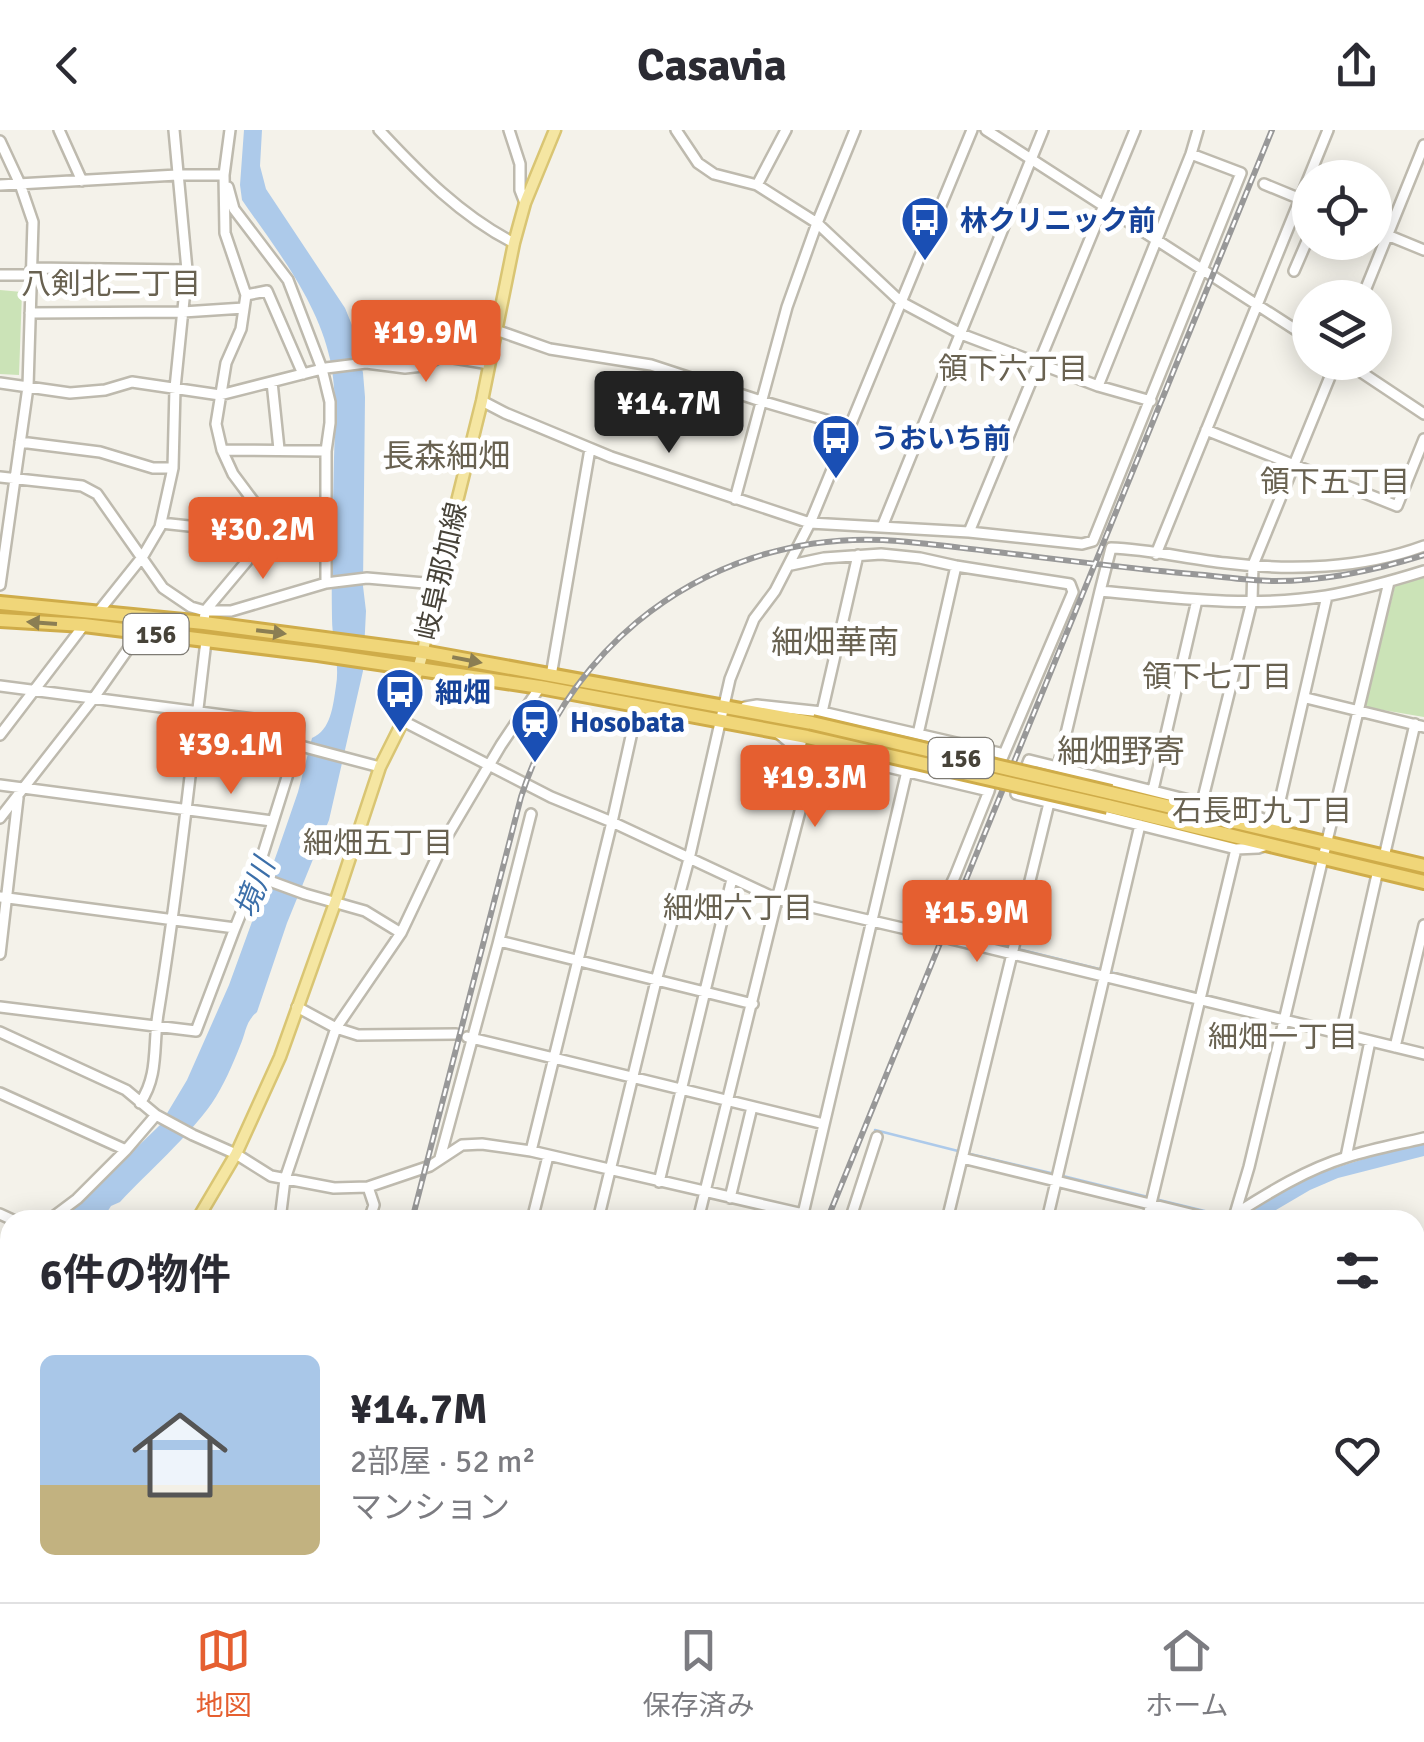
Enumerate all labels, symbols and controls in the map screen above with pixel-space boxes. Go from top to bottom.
icon: back [40,38,95,93]
text: Casavia [637,38,787,93]
icon: share [1329,38,1384,93]
map controls [1292,160,1392,380]
button: locate [1292,160,1392,260]
bus stop icon: 林クリニック前 [899,194,951,262]
place label: 林クリニック前 [960,204,1156,238]
district label: 八剣北二丁目 [21,266,201,303]
button: layers [1292,280,1392,380]
pin: ¥19.9M [345,300,507,385]
text: ¥19.9M [374,313,478,352]
district label: 領下六丁目 [938,351,1088,388]
pin: ¥14.7M [588,371,750,456]
text: ¥14.7M [617,384,721,423]
bus stop icon: うおいち前 [810,412,862,480]
place label: うおいち前 [871,422,1011,456]
district label: 長森細畑 [382,437,510,476]
district label: 領下五丁目 [1260,464,1410,501]
pin: ¥30.2M [182,497,344,582]
street label: 岐阜那加線 [410,499,474,643]
text: ¥30.2M [211,510,315,549]
road number: 156 [124,614,188,654]
one-way arrow [25,615,57,631]
district label: 細畑華南 [771,623,899,662]
one-way arrow [256,624,287,640]
one-way arrow [452,653,483,669]
district label: 領下七丁目 [1142,659,1292,696]
bus stop icon: 細畑 [374,666,426,734]
place label: 細畑 [435,676,491,710]
station icon: Hosobata [509,696,561,764]
place label: Hosobata [570,706,685,740]
pin: ¥39.1M [150,712,312,797]
text: ¥39.1M [179,725,283,764]
district label: 細畑野寄 [1057,732,1185,771]
road number: 156 [928,738,994,778]
pin: ¥19.3M [734,745,896,830]
text: ¥19.3M [763,758,867,797]
district label: 石長町九丁目 [1172,793,1352,830]
district label: 細畑五丁目 [303,825,453,862]
water label: 境川 [227,851,285,923]
pin: ¥15.9M [896,880,1058,965]
district label: 細畑六丁目 [663,890,813,927]
text: ¥15.9M [925,893,1029,932]
district label: 細畑一丁目 [1208,1019,1358,1056]
icon: filters [1330,1243,1385,1298]
text: 6件の物件 [40,1250,231,1301]
text: ¥14.7M [350,1384,488,1435]
icon: home [120,1395,240,1515]
icon: heart [1330,1428,1385,1483]
text: 2部屋 · 52 m² [350,1442,536,1481]
text: マンション [350,1488,510,1527]
tab: 地図 [195,1623,251,1723]
tab: 保存済み [642,1623,754,1723]
tab: ホーム [1145,1623,1229,1723]

